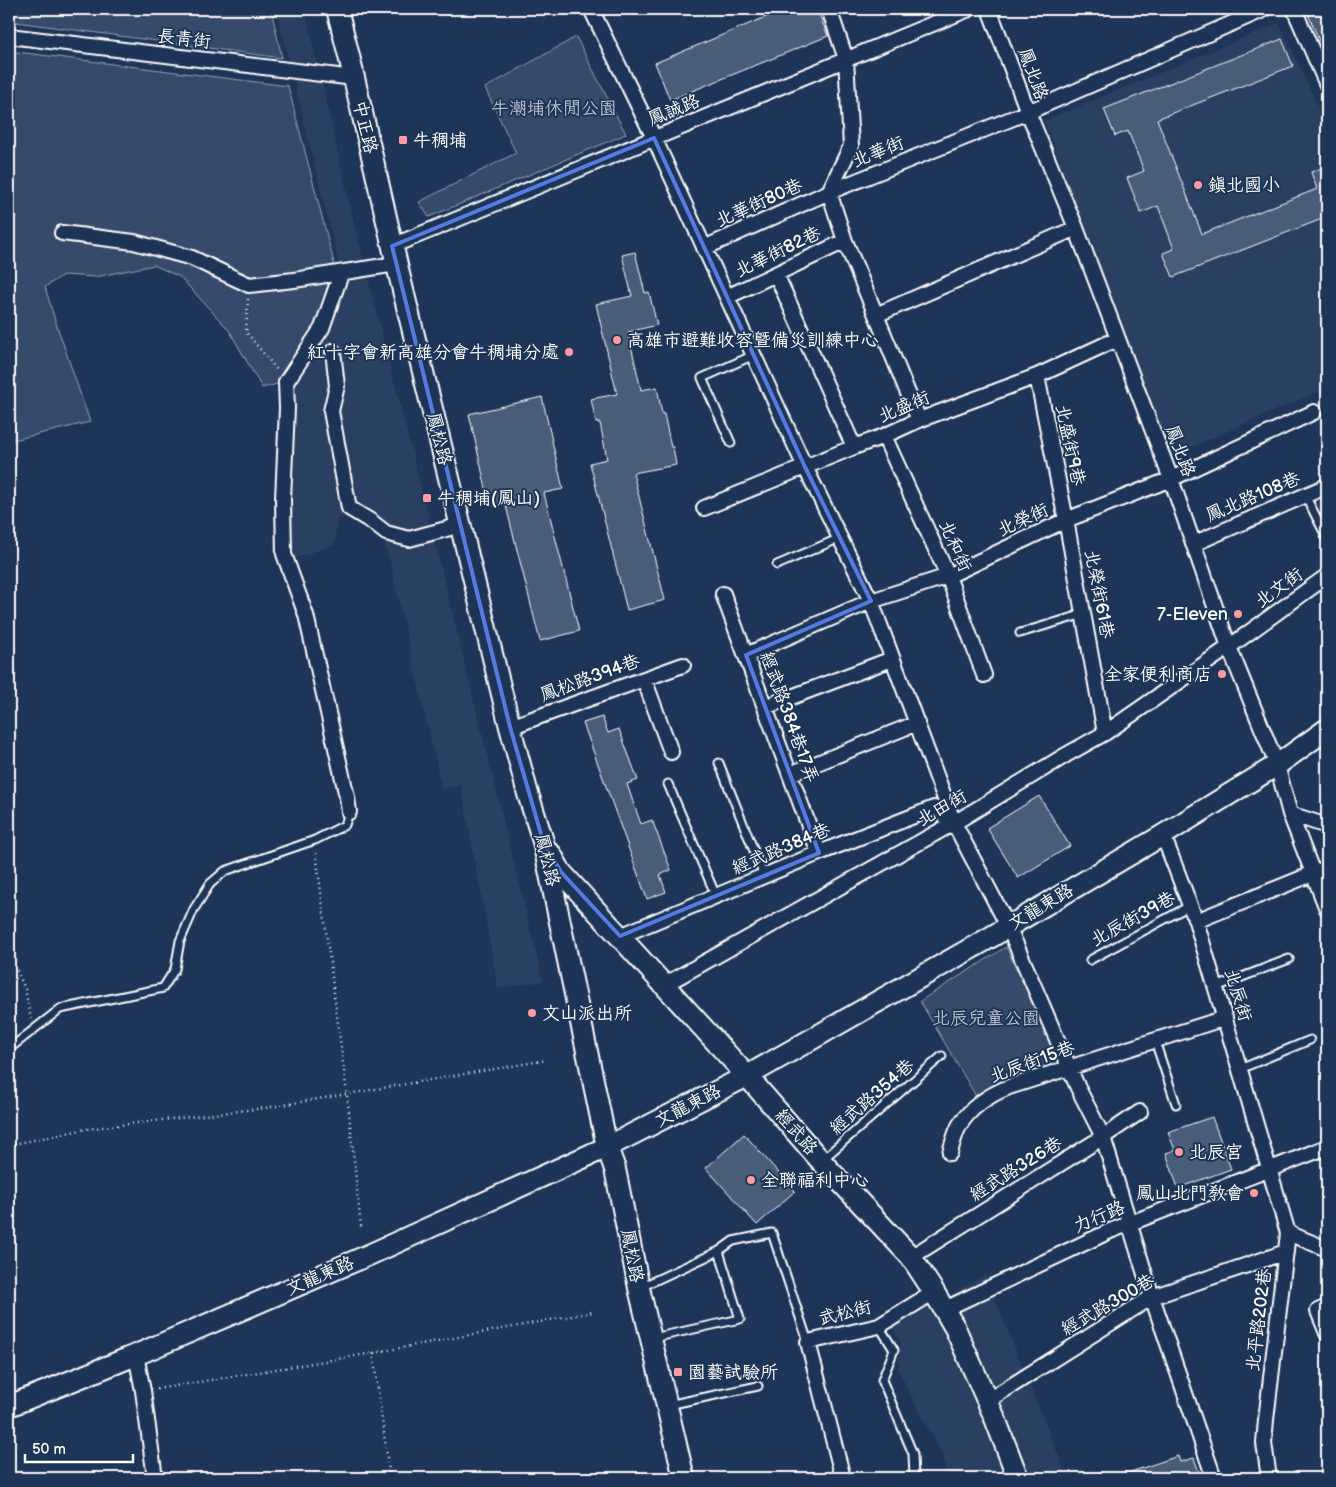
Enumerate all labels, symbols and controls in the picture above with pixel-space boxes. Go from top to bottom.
street label: 長青街 [156,25,212,53]
street label: 鳳北路 [1014,45,1052,103]
street label: 鳳誠路 [645,90,703,130]
street label: 中正路 [349,98,381,156]
park label: 牛潮埔休閒公園 [491,98,617,119]
place label: 牛稠埔 [413,130,467,151]
street label: 北華街 [849,132,907,172]
marker: 牛稠埔 [397,134,409,146]
street label: 北華街80巷 [712,174,806,232]
place label: 鎮北國小 [1208,175,1280,196]
marker: 鎮北國小 [1192,179,1204,191]
street label: 北華街82巷 [732,222,824,282]
place label: 高雄市避難收容暨備災訓練中心 [627,330,879,351]
marker: 高雄市避難收容暨備災訓練中心 [611,334,623,346]
place label: 紅十字會新高雄分會牛稠埔分處 [307,342,559,363]
marker: 紅十字會新高雄分會牛稠埔分處 [563,346,575,358]
street label: 北盛街 [875,387,933,427]
street label: 北盛街9巷 [1051,403,1089,487]
street label: 鳳松路 [422,410,456,468]
street label: 鳳北路 [1161,422,1199,480]
street label: 鳳北路108巷 [1203,468,1303,526]
place label: 牛稠埔(鳳山) [437,488,540,509]
marker: 牛稠埔(鳳山) [421,492,433,504]
street label: 北榮街 [994,499,1052,541]
street label: 北和街 [934,517,976,575]
street label: 北榮街61巷 [1080,548,1118,640]
street label: 北文街 [1251,564,1307,612]
place label: 7-Eleven [1157,604,1228,625]
marker: 7-Eleven [1232,608,1244,620]
street label: 經武路384巷17弄 [755,648,823,786]
street label: 鳳松路394巷 [537,650,643,706]
place label: 全家便利商店 [1104,664,1212,685]
marker: 全家便利商店 [1216,668,1228,680]
street label: 北田街 [913,785,971,831]
street label: 經武路384巷 [729,819,833,879]
street label: 鳳松路 [530,831,564,889]
street label: 文龍東路 [1005,879,1077,935]
street label: 北辰街39巷 [1087,887,1179,951]
street label: 北辰街 [1220,966,1256,1024]
place label: 文山派出所 [542,1003,632,1024]
marker: 文山派出所 [526,1007,538,1019]
park label: 北辰兒童公園 [932,1008,1040,1029]
street label: 北辰街15巷 [986,1037,1078,1087]
street label: 經武路354巷 [826,1055,918,1139]
street label: 文龍東路 [651,1080,725,1132]
street label: 經武路 [770,1105,822,1159]
street label: 經武路326巷 [966,1132,1066,1206]
place label: 北辰宮 [1189,1142,1243,1163]
marker: 北辰宮 [1173,1146,1185,1158]
place label: 全聯福利中心 [761,1170,869,1191]
marker: 全聯福利中心 [745,1174,757,1186]
place label: 鳳山北門教會 [1136,1183,1244,1204]
marker: 鳳山北門教會 [1248,1187,1260,1199]
street label: 力行路 [1070,1197,1128,1237]
street label: 鳳松路 [617,1227,647,1285]
street label: 文龍東路 [283,1252,357,1300]
street label: 北平路202巷 [1242,1267,1276,1373]
street label: 經武路300巷 [1058,1270,1158,1340]
street label: 武松街 [816,1296,874,1330]
place label: 園藝試驗所 [688,1362,778,1383]
marker: 園藝試驗所 [672,1366,684,1378]
scale bar [25,1432,132,1464]
text: 50 m [32,1440,66,1459]

